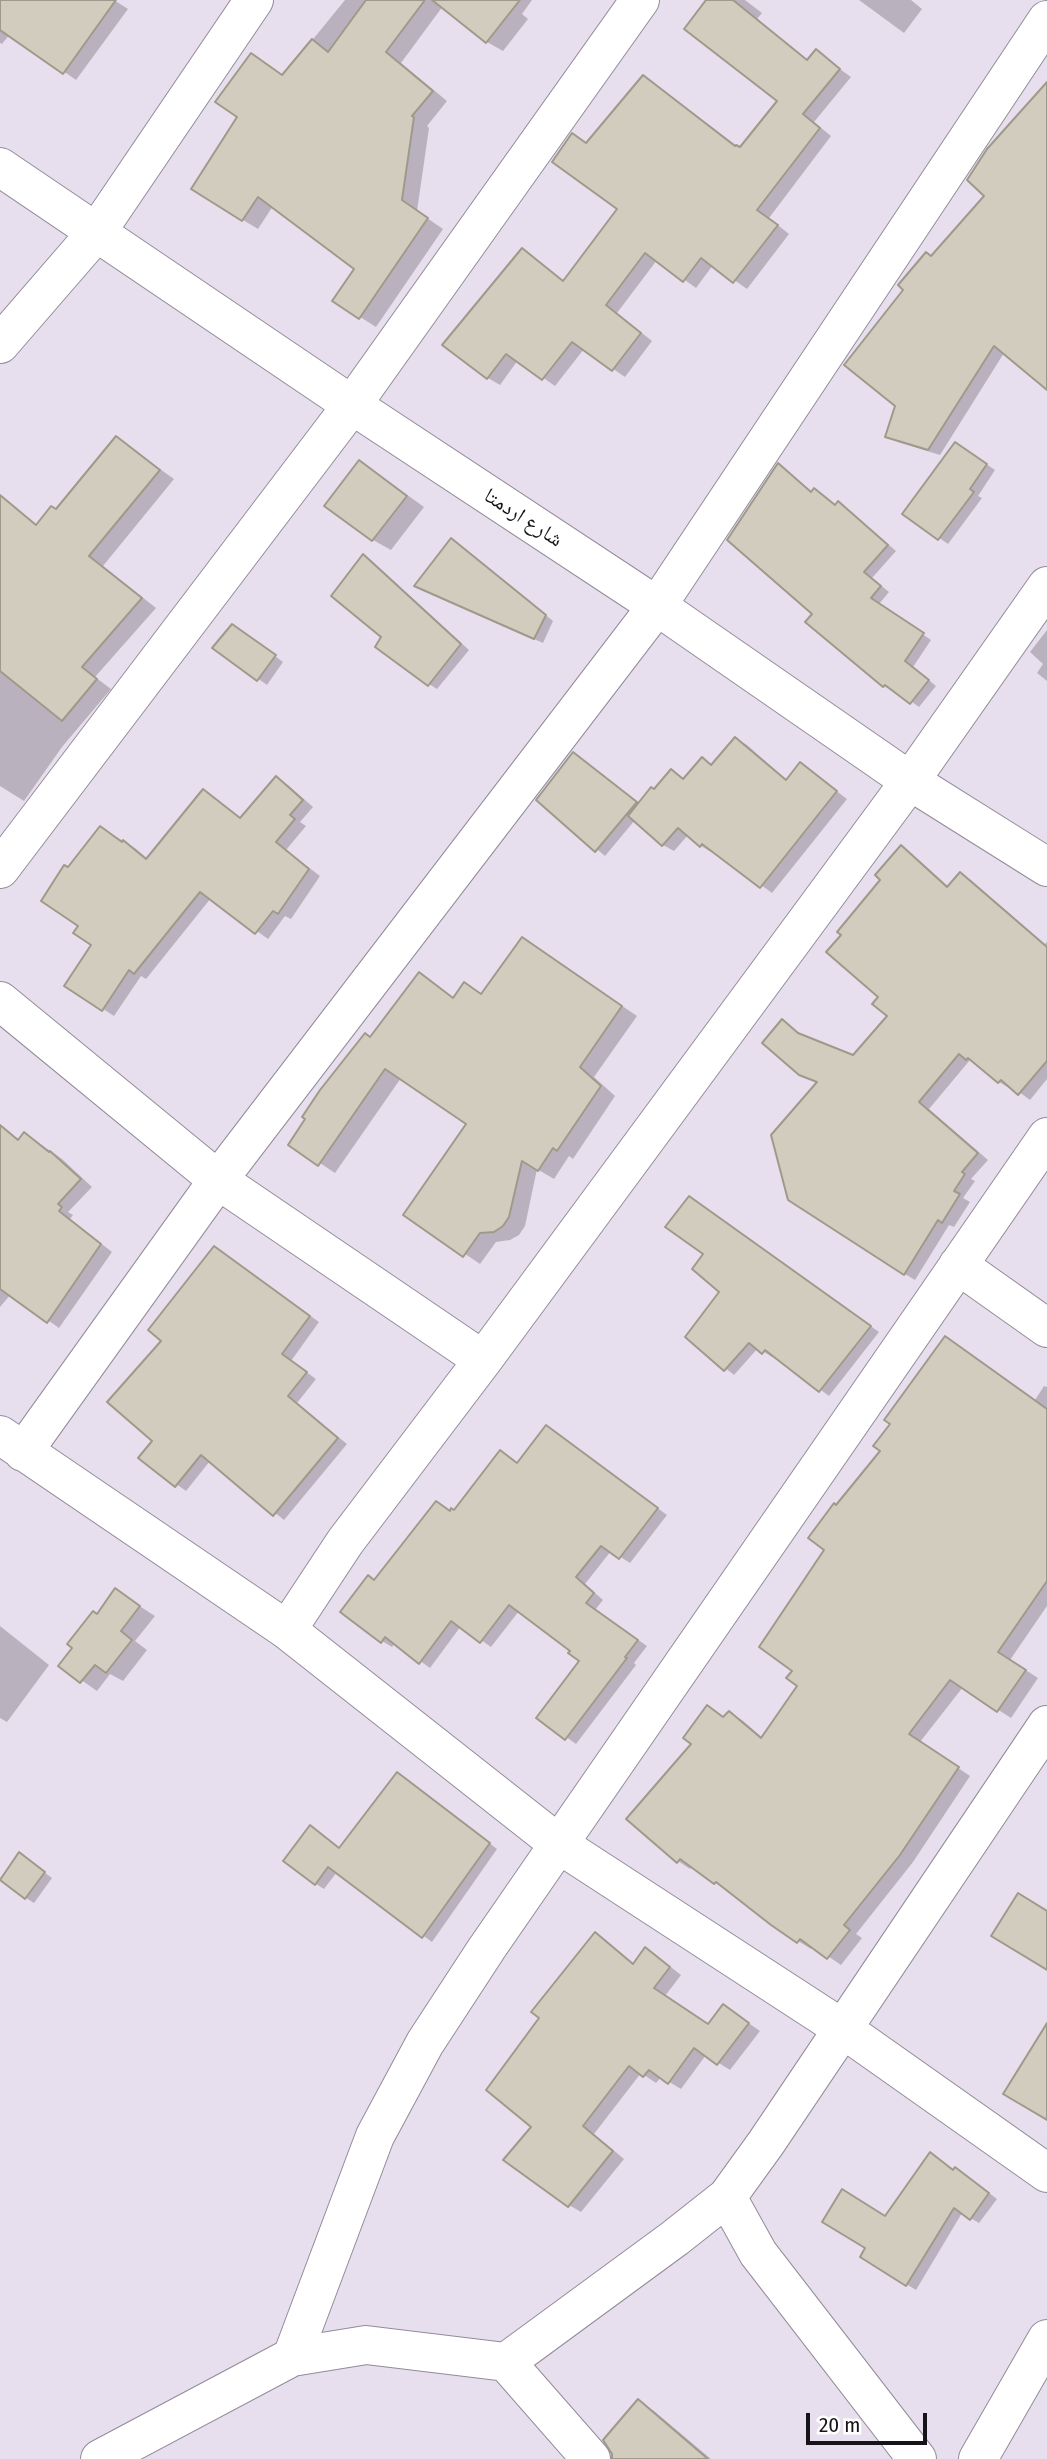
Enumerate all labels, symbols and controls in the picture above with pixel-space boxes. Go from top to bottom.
street label: شارع اردمتا [479,483,567,553]
scale bar [809,2400,930,2444]
text: 20 m [819,2412,860,2438]

